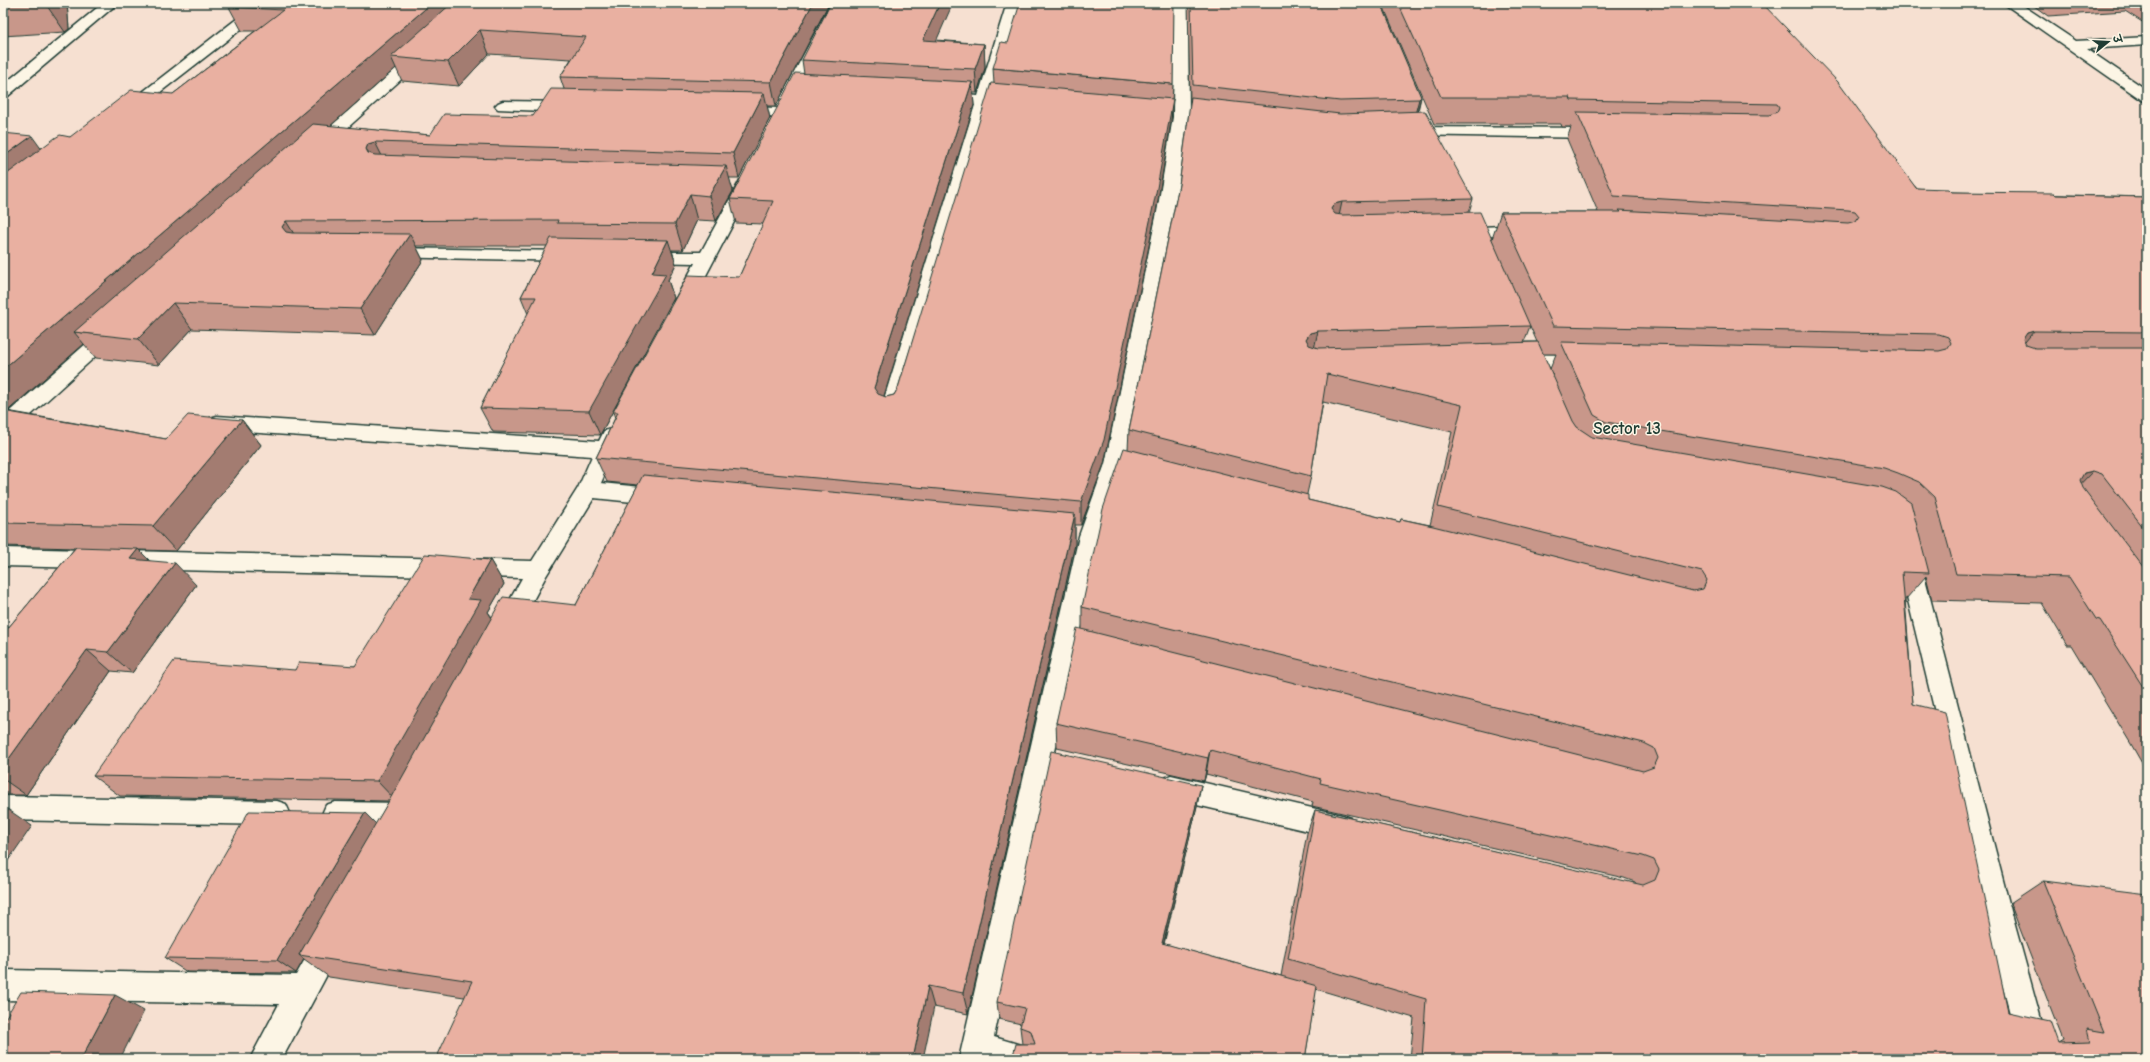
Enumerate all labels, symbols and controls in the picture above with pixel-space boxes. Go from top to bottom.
north arrow [2088,22,2128,62]
text: उ [2109,33,2125,46]
district label: Sector 13 [1593,419,1661,438]

